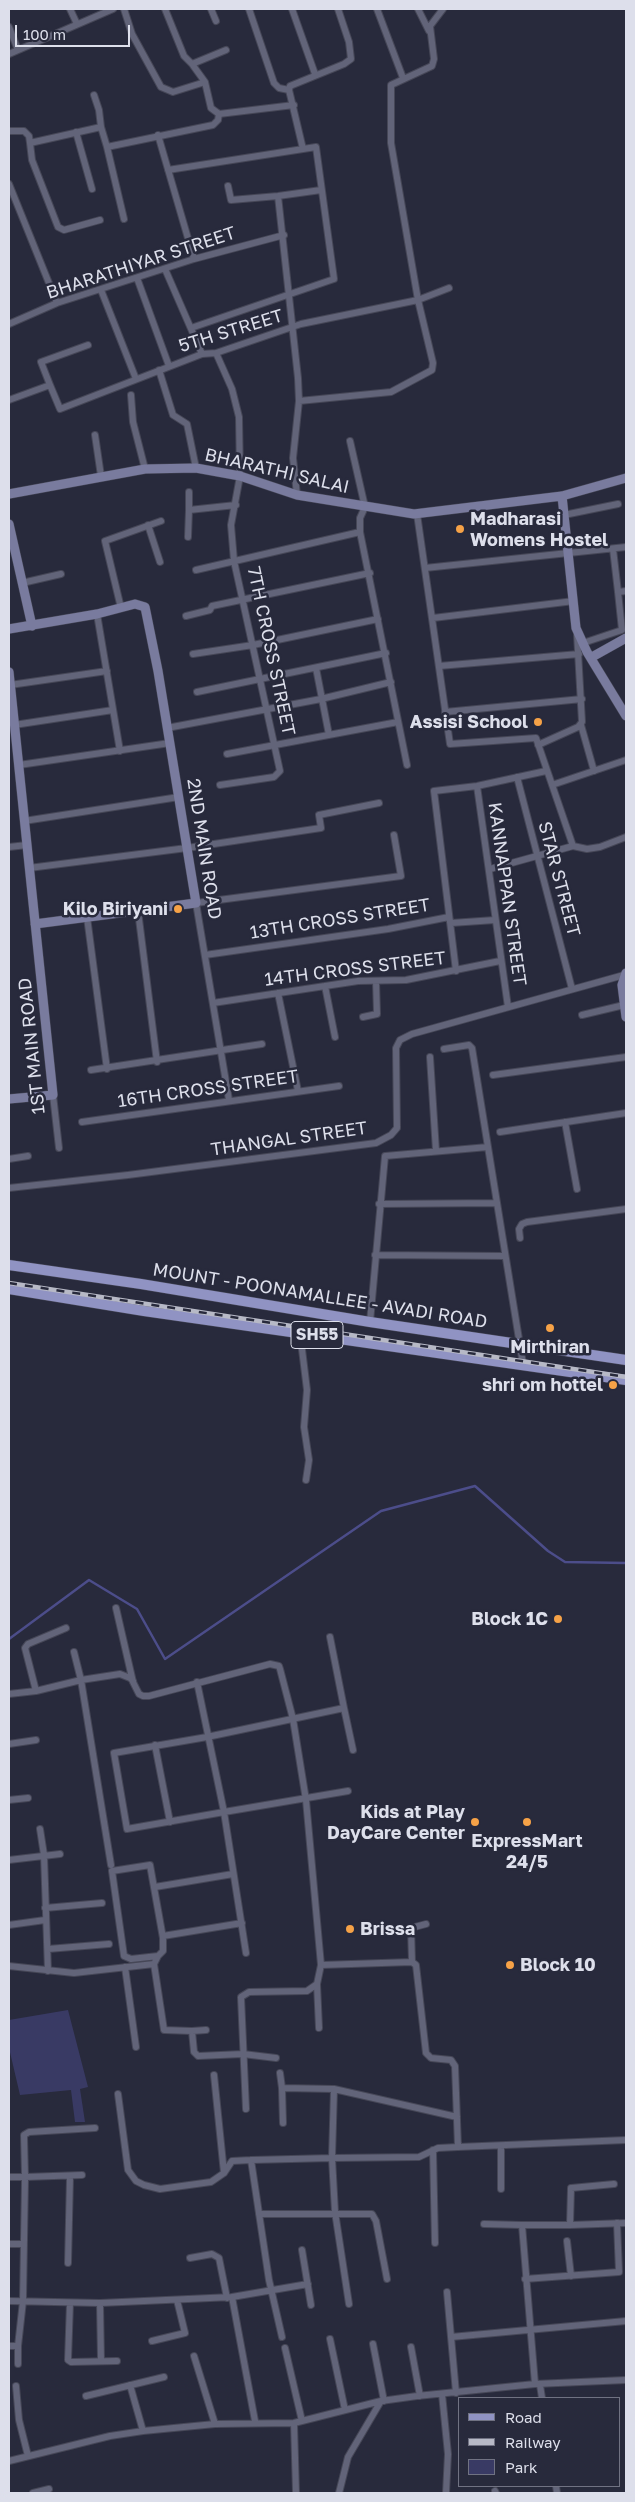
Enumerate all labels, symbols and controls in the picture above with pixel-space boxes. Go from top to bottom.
scale bar [18,15,132,47]
text: 100 m [23,25,66,43]
street label: BHARATHIYAR STREET [44,222,238,304]
street label: 5TH STREET [176,305,286,357]
street label: BHARATHI SALAI [203,444,351,498]
place label: Madharasi Womens Hostel [470,508,608,550]
marker: Madharasi Womens Hostel [454,523,466,535]
street label: 7TH CROSS STREET [243,565,299,737]
place label: Assisi School [410,711,528,733]
marker: Assisi School [532,716,544,728]
street label: 2ND MAIN ROAD [182,777,226,921]
street label: KANNAPPAN STREET [483,801,531,987]
street label: STAR STREET [533,819,585,939]
street label: 13TH CROSS STREET [248,894,432,944]
place label: Kilo Biriyani [63,898,168,920]
marker: Kilo Biriyani [172,903,184,915]
street label: 14TH CROSS STREET [263,947,447,991]
street label: 1ST MAIN ROAD [14,977,50,1115]
street label: 16TH CROSS STREET [116,1066,300,1112]
street label: THANGAL STREET [209,1117,369,1161]
street label: MOUNT - POONAMALLEE - AVADI ROAD [151,1259,489,1333]
road number: SH55 [291,1322,343,1348]
marker: Mirthiran [544,1322,556,1334]
place label: Mirthiran [510,1336,590,1358]
place label: shri om hottel [482,1374,603,1396]
marker: shri om hottel [607,1379,619,1391]
place label: Block 1C [471,1608,548,1630]
marker: Block 1C [552,1613,564,1625]
place label: Kids at Play DayCare Center [327,1801,465,1844]
marker: Kids at Play DayCare Center [469,1816,481,1828]
marker: ExpressMart 24/5 [521,1816,533,1828]
place label: ExpressMart 24/5 [471,1830,583,1872]
place label: Brissa [360,1918,415,1940]
marker: Brissa [344,1923,356,1935]
place label: Block 10 [520,1954,596,1976]
marker: Block 10 [504,1959,516,1971]
legend [458,2397,620,2487]
text: Road [505,2408,542,2426]
text: Railway [505,2433,561,2451]
text: Park [505,2458,537,2476]

